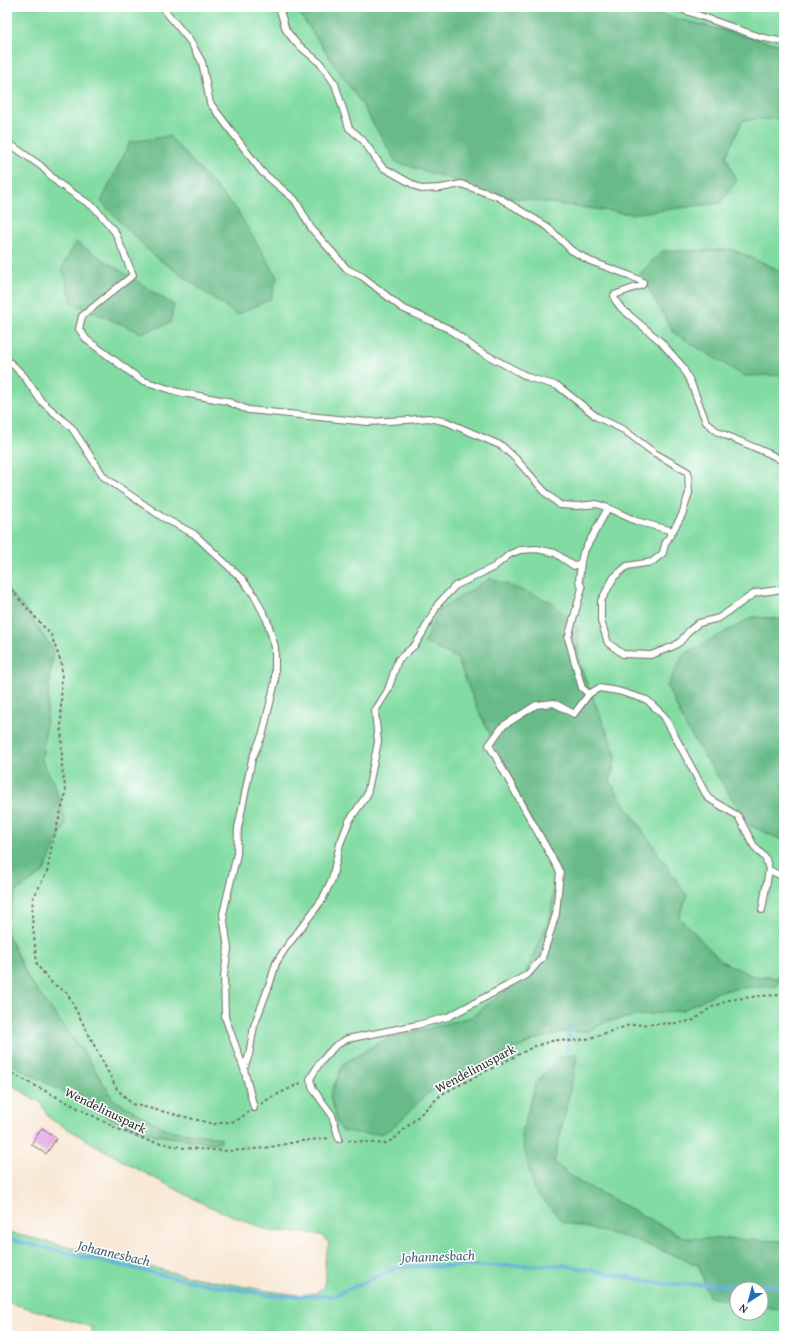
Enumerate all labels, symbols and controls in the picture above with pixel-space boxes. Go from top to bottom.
street label: Wendelinuspark [432,1039,519,1098]
street label: Wendelinuspark [62,1082,150,1139]
water label: Johannesbach [74,1234,152,1271]
water label: Johannesbach [399,1245,475,1267]
north arrow [729,1281,769,1321]
text: N [735,1300,751,1318]

